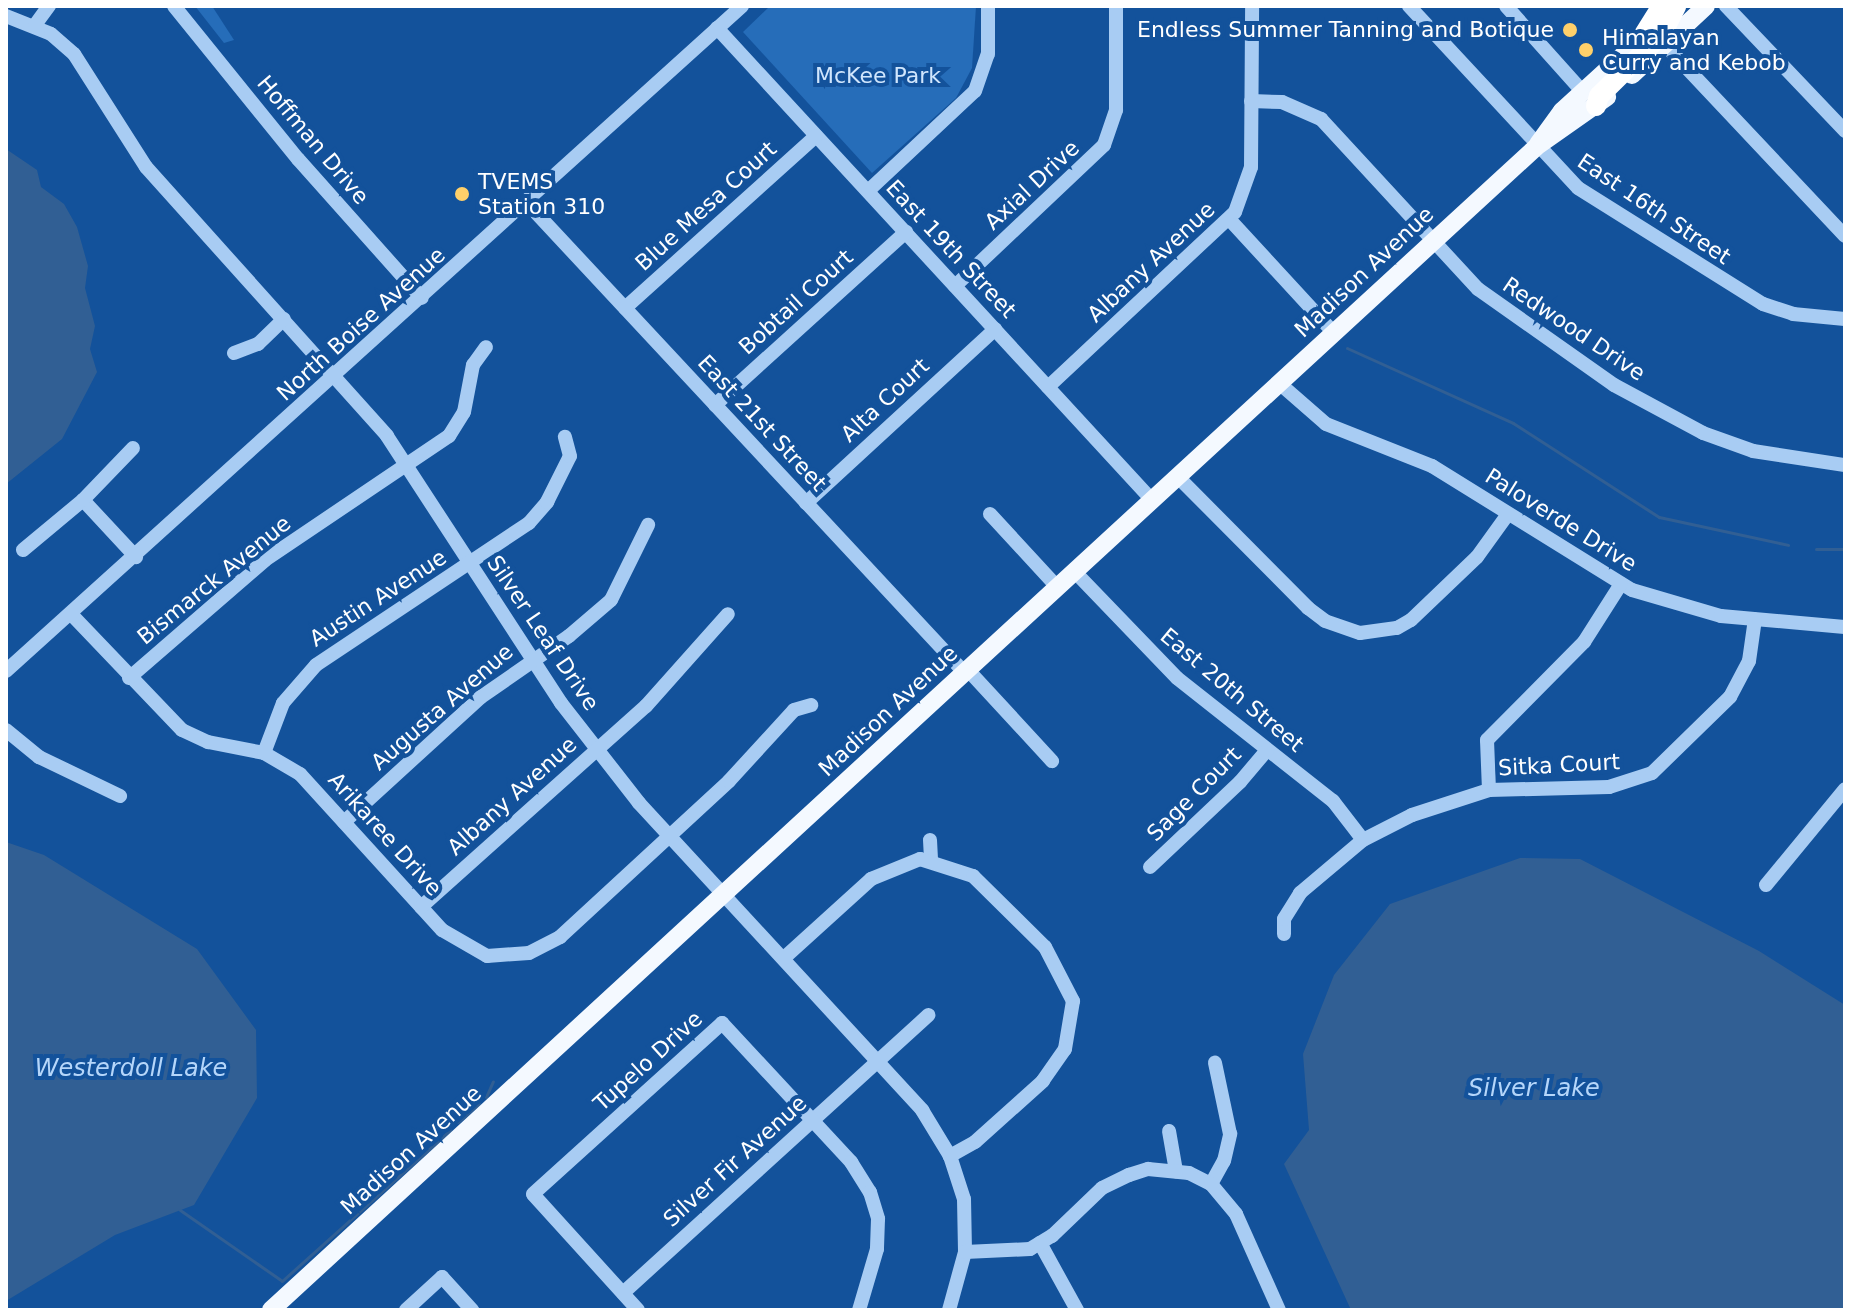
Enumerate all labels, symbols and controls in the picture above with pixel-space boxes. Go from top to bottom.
place label: Endless Summer Tanning and Botique [1137,17,1554,43]
marker: Endless Summer Tanning and Botique [1561,21,1579,39]
place label: Himalayan Curry and Kebob [1602,24,1786,76]
marker: Himalayan Curry and Kebob [1577,41,1595,59]
park label: McKee Park [815,63,941,89]
street label: Hoffman Drive [252,70,374,210]
street label: Axial Drive [979,135,1085,235]
street label: Blue Mesa Court [630,136,782,276]
street label: East 16th Street [1572,148,1736,270]
place label: TVEMS Station 310 [478,168,605,220]
street label: East 19th Street [880,175,1022,323]
marker: TVEMS Station 310 [453,185,471,203]
street label: Albany Avenue [1082,196,1220,328]
street label: Madison Avenue [1289,201,1439,343]
street label: North Boise Avenue [272,242,450,406]
street label: Bobtail Court [734,244,858,360]
street label: Redwood Drive [1498,272,1650,386]
street label: East 21st Street [692,349,832,497]
street label: Alta Court [836,353,934,447]
street label: Paloverde Drive [1480,463,1642,577]
street label: Bismarck Avenue [132,510,296,650]
street label: Austin Avenue [305,544,451,652]
street label: Silver Leaf Drive [481,551,605,715]
street label: East 20th Street [1155,622,1309,758]
street label: Augusta Avenue [366,638,518,776]
street label: Madison Avenue [813,640,963,782]
street label: Albany Avenue [442,731,582,861]
street label: Sage Court [1141,741,1247,847]
street label: Sitka Court [1497,749,1621,781]
street label: Arikaree Drive [323,767,447,901]
street label: Tupelo Drive [588,1005,708,1117]
water label: Westerdoll Lake [35,1055,227,1083]
water label: Silver Lake [1468,1075,1600,1103]
street label: Madison Avenue [335,1080,487,1220]
street label: Silver Fir Avenue [658,1090,812,1232]

